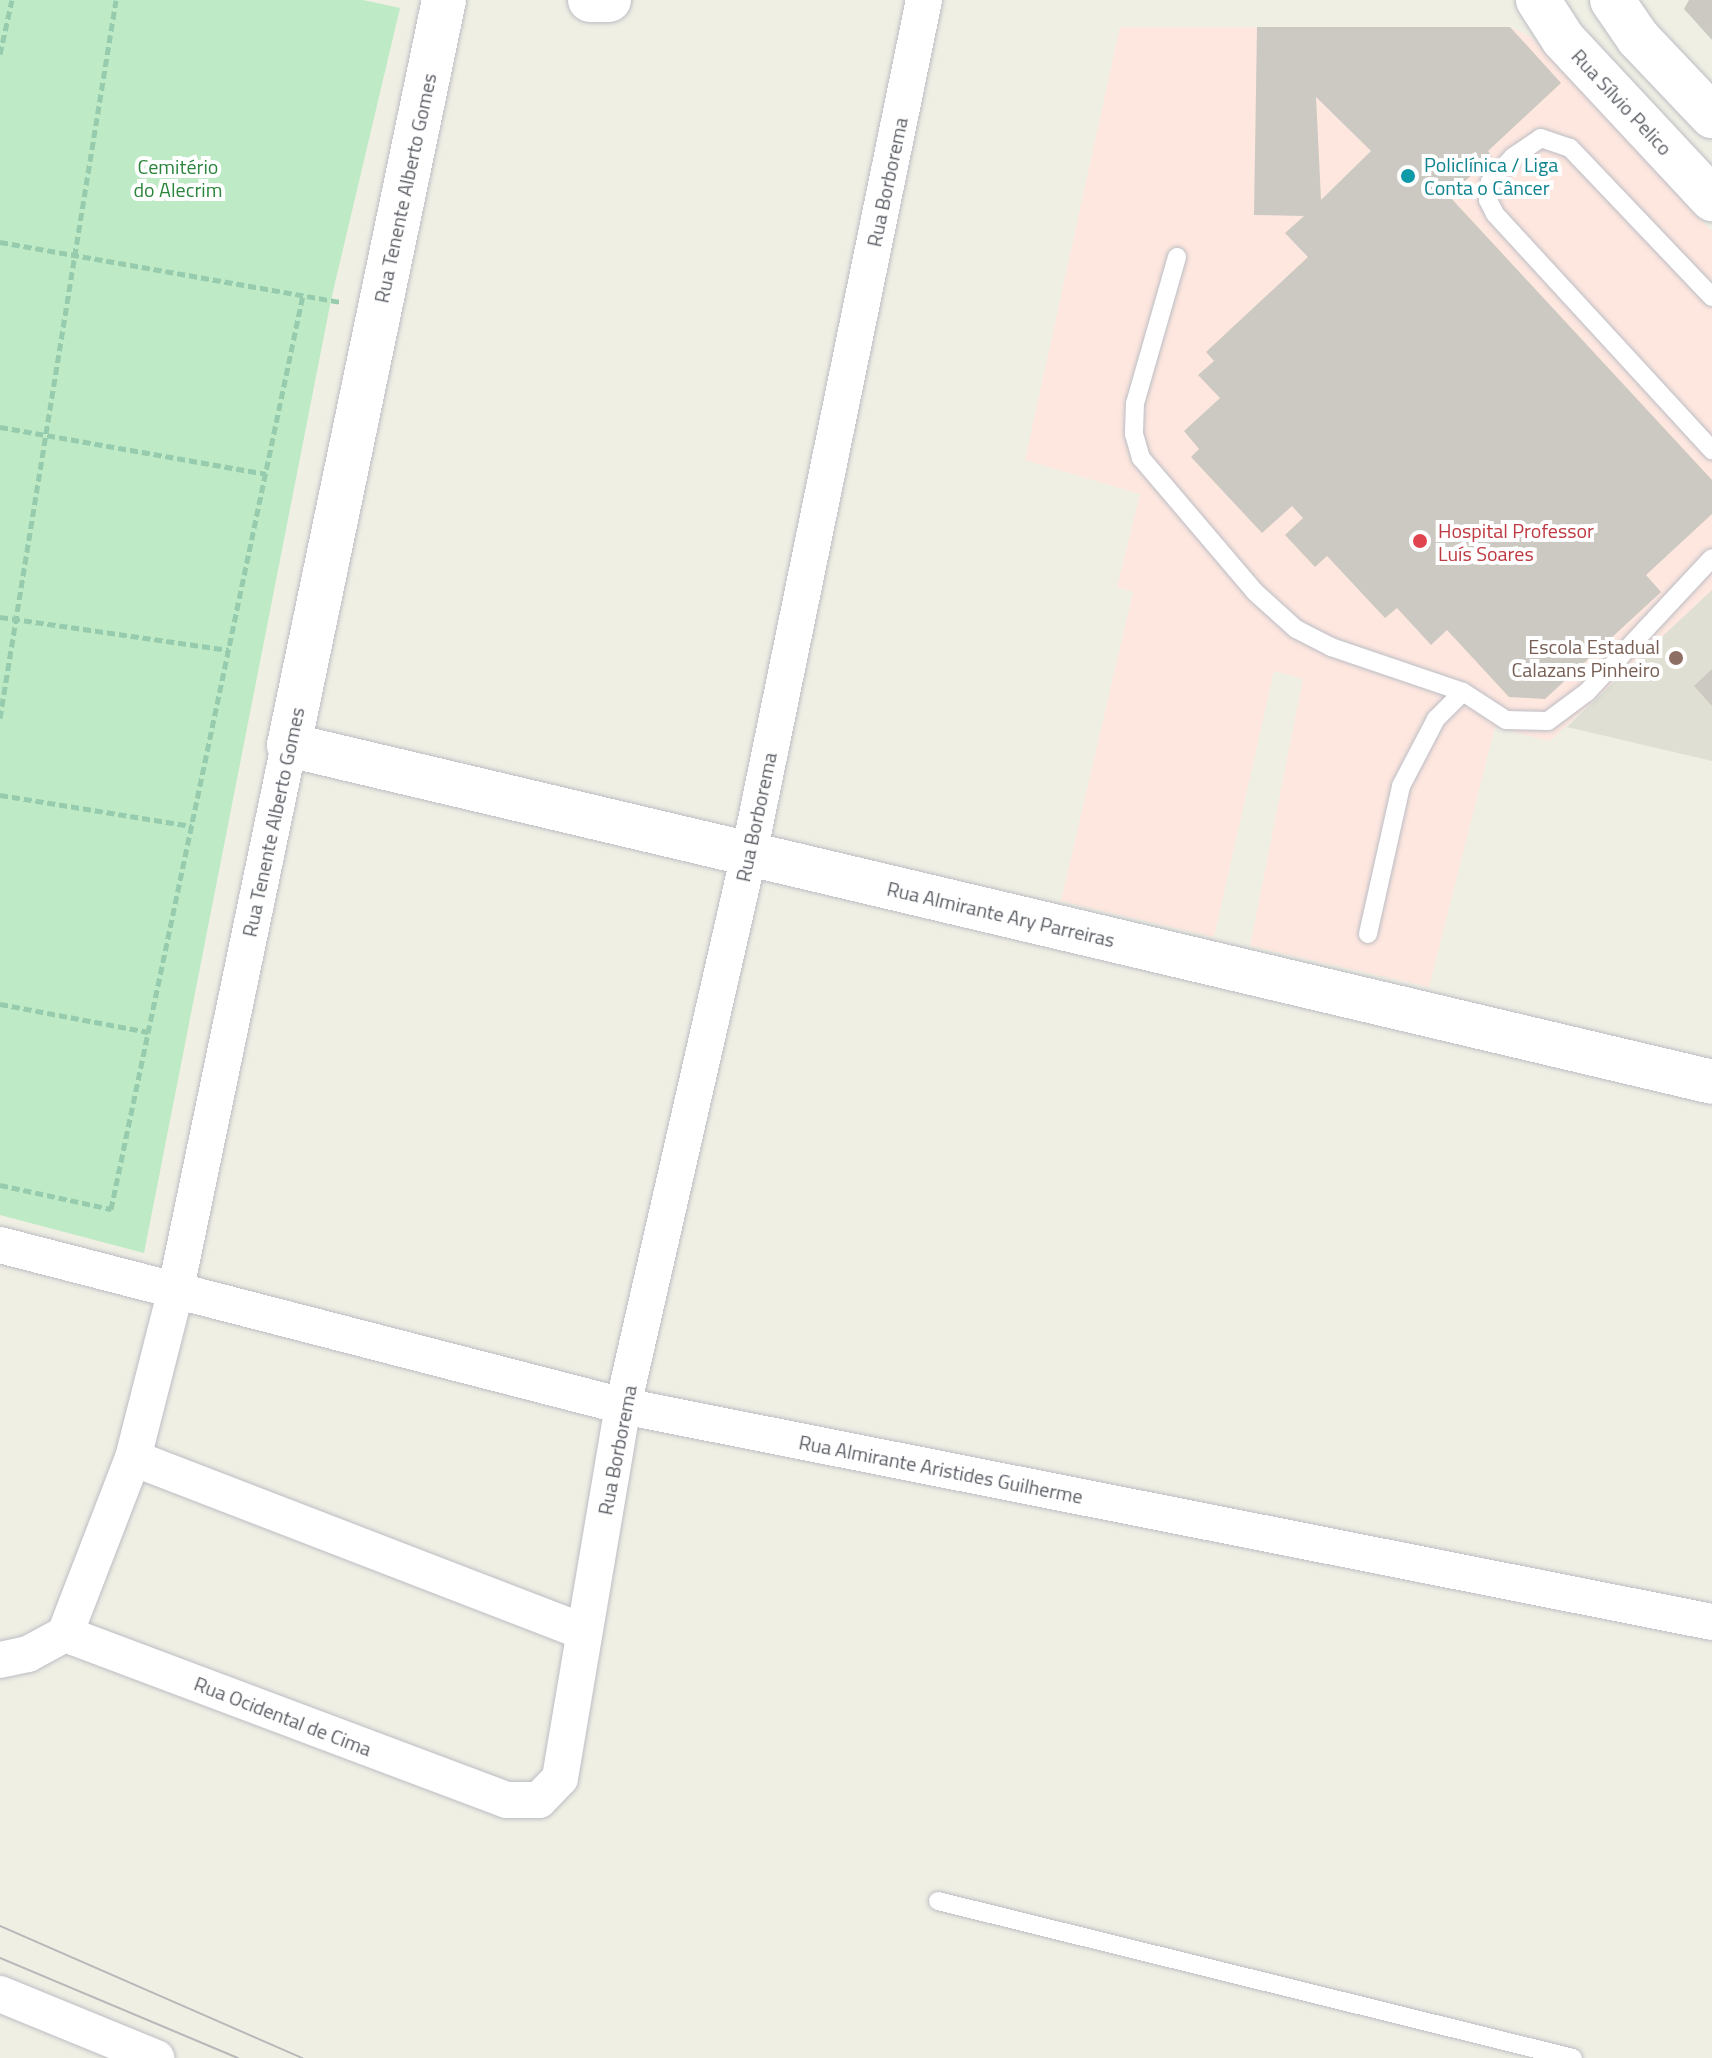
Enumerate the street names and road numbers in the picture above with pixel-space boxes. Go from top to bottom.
street label: Rua Sílvio Pelico [1567,44,1677,160]
street label: Rua Tenente Alberto Gomes [369,71,441,305]
street label: Rua Borborema [862,115,912,249]
street label: Rua Tenente Alberto Gomes [237,705,309,939]
street label: Rua Borborema [731,750,781,884]
street label: Rua Almirante Ary Parreiras [885,876,1117,952]
street label: Rua Borborema [593,1383,641,1517]
street label: Rua Almirante Aristides Guilherme [797,1430,1085,1508]
street label: Rua Ocidental de Cima [191,1671,375,1761]

